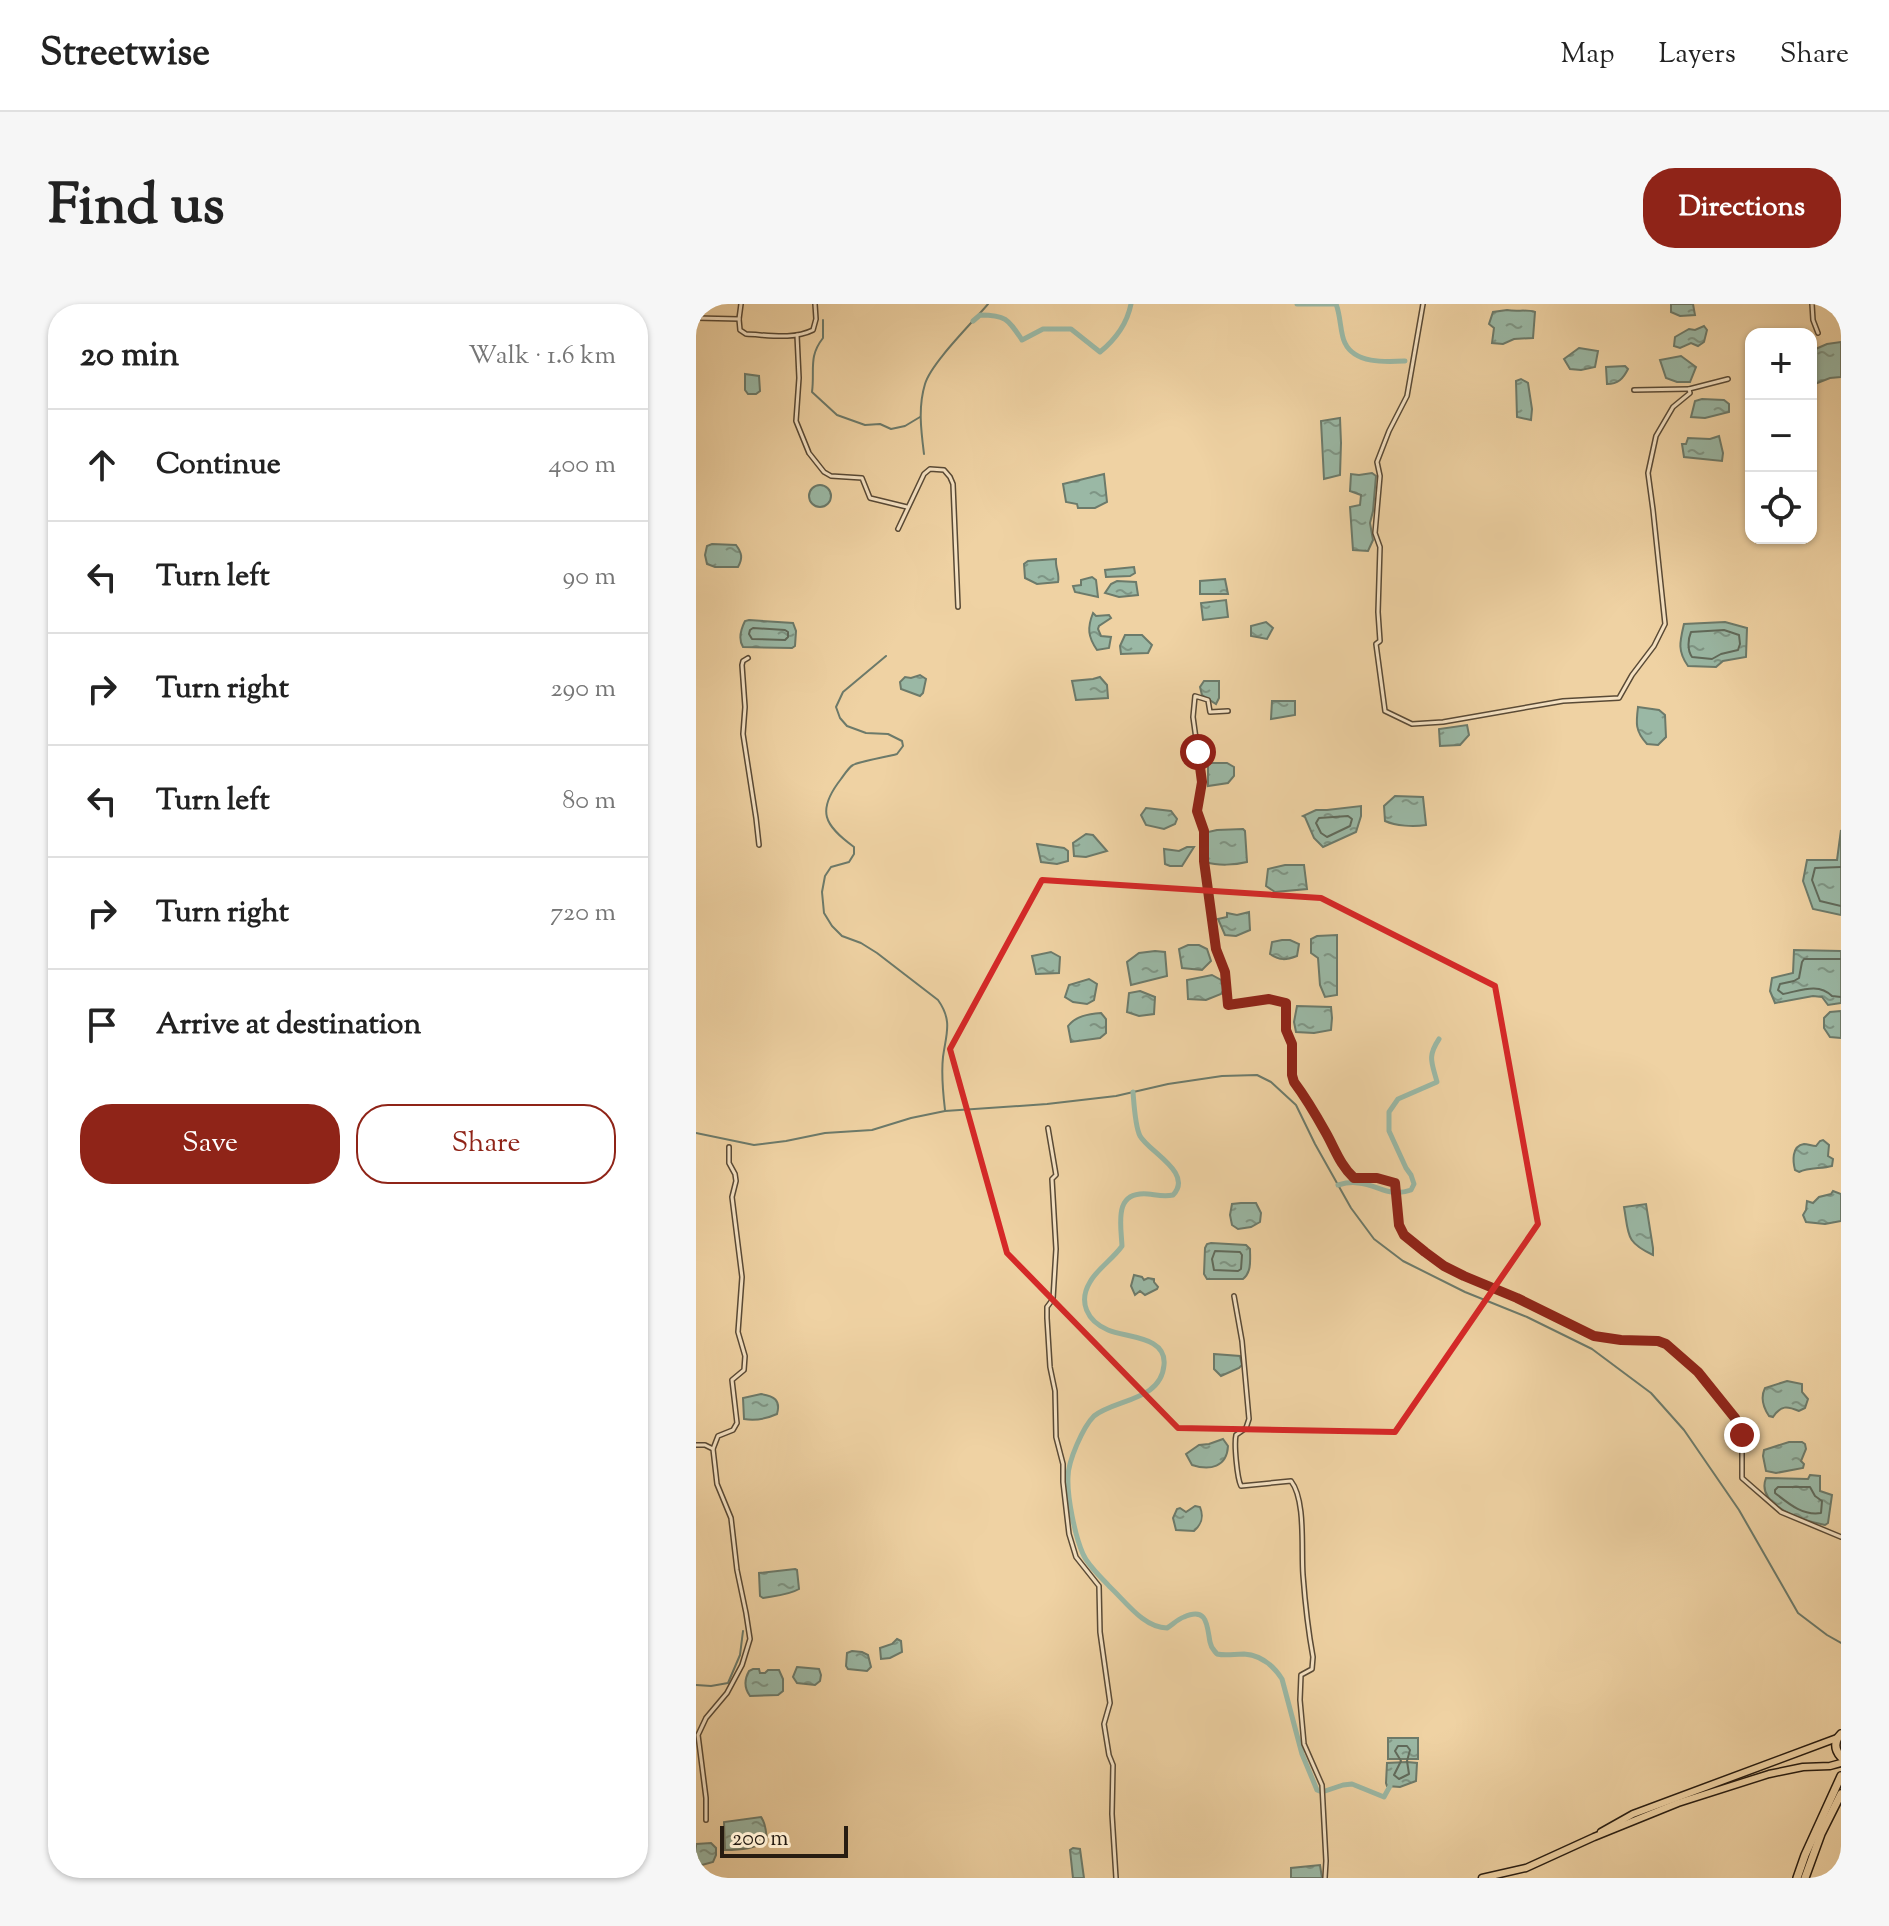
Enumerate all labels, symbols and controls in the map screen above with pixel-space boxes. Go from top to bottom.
text: Streetwise [40,28,210,82]
text: Map [1561,35,1614,75]
text: Layers [1658,35,1736,75]
text: Share [1780,35,1849,75]
text: Find us [48,168,224,249]
button: Directions [1643,168,1841,248]
map controls [1745,328,1817,544]
button: + [1745,328,1817,400]
text: 20 min [80,332,179,381]
text: Walk · 1.6 km [468,338,616,375]
button: − [1745,400,1817,472]
icon: ahead [80,443,124,487]
text: Continue [156,444,281,487]
text: 400 m [549,447,616,484]
button: locate [1745,472,1817,544]
icon: left [80,555,124,599]
text: Turn left [156,556,270,599]
text: 90 m [563,559,616,596]
icon: right [80,667,124,711]
text: Turn right [156,668,289,711]
text: 290 m [550,671,616,708]
route start [1180,734,1216,770]
icon: left [80,779,124,823]
text: Turn left [156,780,270,823]
text: 80 m [562,783,616,820]
icon: right [80,891,124,935]
text: Turn right [156,892,289,935]
text: 720 m [550,895,616,932]
icon: arrive [80,1003,124,1047]
text: Arrive at destination [156,1004,421,1047]
button: Save [80,1104,340,1184]
button: Share [356,1104,616,1184]
route end [1724,1417,1760,1453]
scale bar [720,1822,848,1858]
text: 200 m [732,1824,788,1856]

